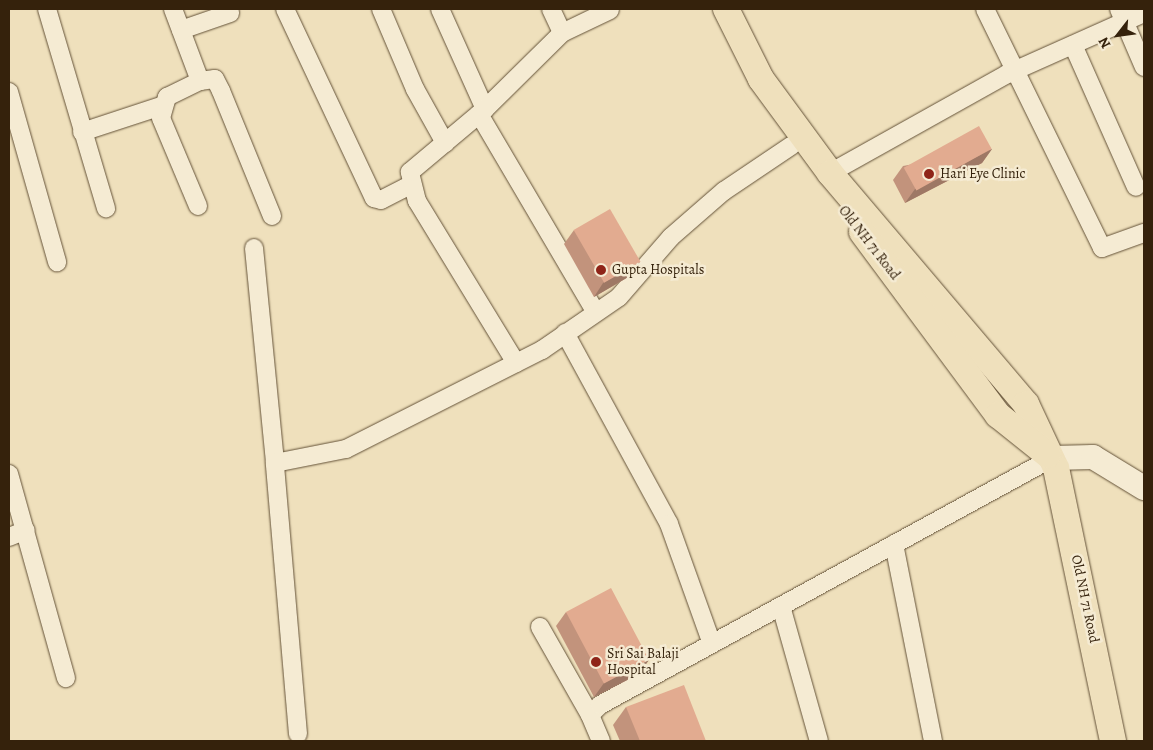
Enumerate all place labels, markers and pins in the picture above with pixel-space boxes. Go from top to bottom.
place label: Hari Eye Clinic [940,166,1025,182]
marker: Hari Eye Clinic [922,167,936,181]
place label: Gupta Hospitals [612,262,704,278]
marker: Gupta Hospitals [594,263,608,277]
place label: Sri Sai Balaji Hospital [607,646,679,679]
marker: Sri Sai Balaji Hospital [589,655,603,669]

